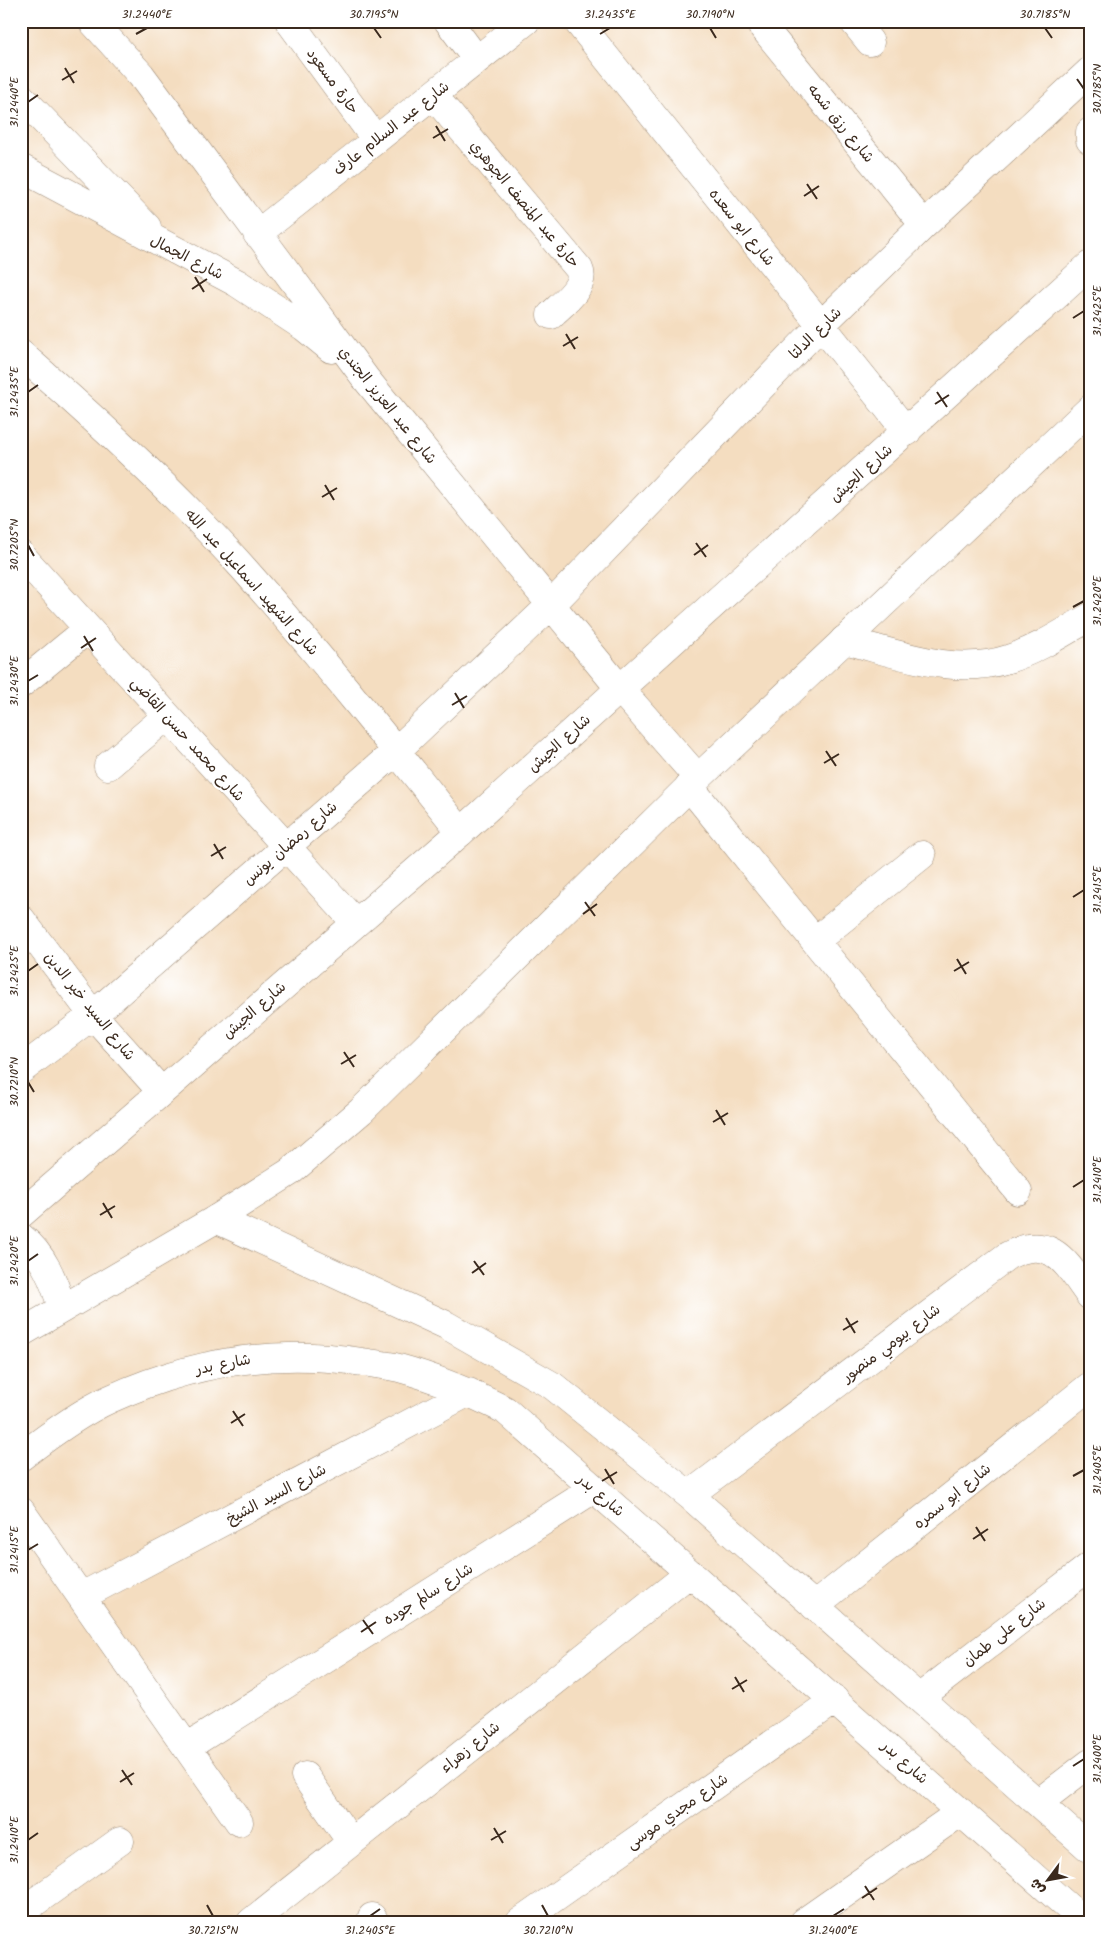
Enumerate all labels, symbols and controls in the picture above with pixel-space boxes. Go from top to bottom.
text: 31.2440°E [122,5,173,24]
text: 30.7195°N [349,5,399,24]
text: 31.2435°E [584,5,637,24]
text: 30.7190°N [685,5,735,24]
text: 30.7185°N [1020,5,1070,24]
street label: حارة مسعود [300,43,365,120]
text: 30.7185°N [1088,64,1107,114]
text: 31.2440°E [5,76,24,127]
street label: شارع عبد السلام عارف [328,76,455,182]
street label: شارع رزق شمه [801,79,880,168]
street label: حارة عبد المنصف الجوهري [463,135,585,274]
street label: شارع ابو سعده [702,183,780,272]
street label: شارع الجمال [146,229,227,287]
text: 31.2425°E [1088,284,1107,337]
street label: شارع الدلتا [784,302,848,366]
street label: شارع عبد العزيز الجندي [332,342,442,470]
text: 31.2435°E [5,365,24,418]
street label: شارع الجيش [825,439,899,509]
street label: شارع الشهيد اسماعيل عبد الله [179,504,324,662]
text: 30.7205°N [5,519,24,571]
text: 31.2420°E [1088,574,1107,627]
text: 31.2430°E [5,655,24,707]
street label: شارع محمد حسن القاضي [125,672,250,807]
street label: شارع الجيش [523,709,597,779]
street label: شارع رمضان يونس [238,796,343,892]
text: 31.2415°E [1088,865,1107,914]
text: 31.2425°E [5,944,24,997]
street label: شارع السيد خير الدين [38,947,141,1066]
street label: شارع الجيش [217,976,292,1045]
text: 30.7210°N [5,1057,24,1107]
text: 31.2410°E [1088,1155,1107,1204]
text: 31.2420°E [5,1234,24,1287]
street label: شارع بيومي منصور [836,1299,946,1390]
street label: شارع بدر [192,1348,253,1382]
text: 31.2405°E [1088,1444,1107,1495]
street label: شارع السيد الشيخ [222,1458,331,1532]
street label: شارع ابو سمره [908,1458,997,1536]
street label: شارع بدر [571,1468,629,1523]
text: 31.2415°E [5,1525,24,1574]
street label: شارع سالم جوده [379,1558,478,1632]
street label: شارع على طمان [958,1592,1052,1673]
street label: شارع زهراء [436,1716,506,1779]
text: 31.2400°E [1088,1733,1107,1784]
street label: شارع بدر [875,1734,933,1790]
street label: شارع مجدي موسى [622,1768,733,1856]
text: 31.2410°E [5,1815,24,1864]
north arrow [1024,1856,1074,1906]
text: ش [1024,1874,1051,1899]
text: 30.7215°N [188,1921,238,1940]
text: 31.2405°E [345,1921,396,1940]
text: 30.7210°N [523,1921,573,1940]
text: 31.2400°E [808,1921,859,1940]

